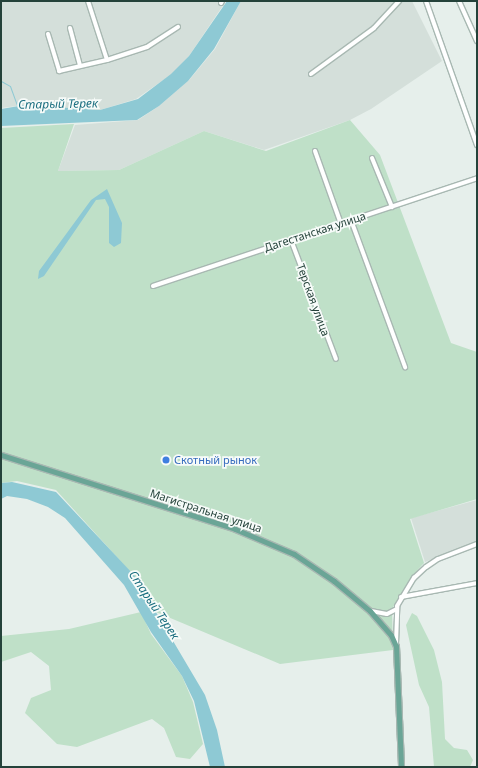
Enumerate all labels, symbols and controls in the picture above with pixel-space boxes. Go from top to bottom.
water label: Старый Терек [18,96,98,112]
street label: Дагестанская улица [263,209,367,255]
street label: Терская улица [294,262,332,338]
place label: Скотный рынок [174,453,257,467]
marker: Скотный рынок [161,455,171,465]
street label: Магистральная улица [148,487,264,535]
water label: Старый Терек [126,568,182,642]

